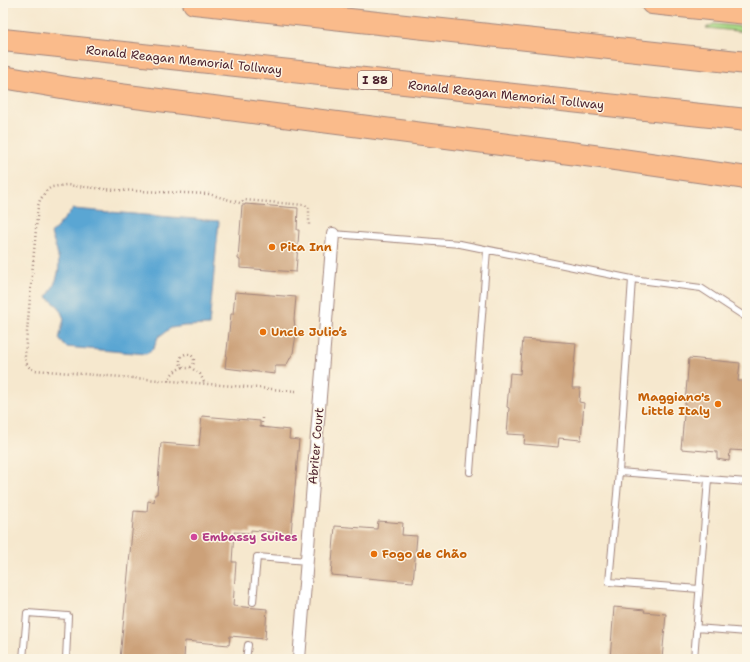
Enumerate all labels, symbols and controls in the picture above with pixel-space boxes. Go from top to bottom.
street label: Ronald Reagan Memorial Tollway [85,42,283,78]
road number: I 88 [358,71,392,89]
street label: Ronald Reagan Memorial Tollway [407,77,605,113]
place label: Pita Inn [280,239,332,255]
marker: Pita Inn [267,242,277,252]
place label: Uncle Julio’s [271,324,347,340]
marker: Uncle Julio’s [258,327,268,337]
place label: Maggiano's Little Italy [638,389,710,419]
marker: Maggiano's Little Italy [713,399,723,409]
street label: Abriter Court [305,407,327,485]
place label: Embassy Suites [202,529,298,545]
marker: Embassy Suites [189,532,199,542]
place label: Fogo de Chão [382,546,467,562]
marker: Fogo de Chão [369,549,379,559]

